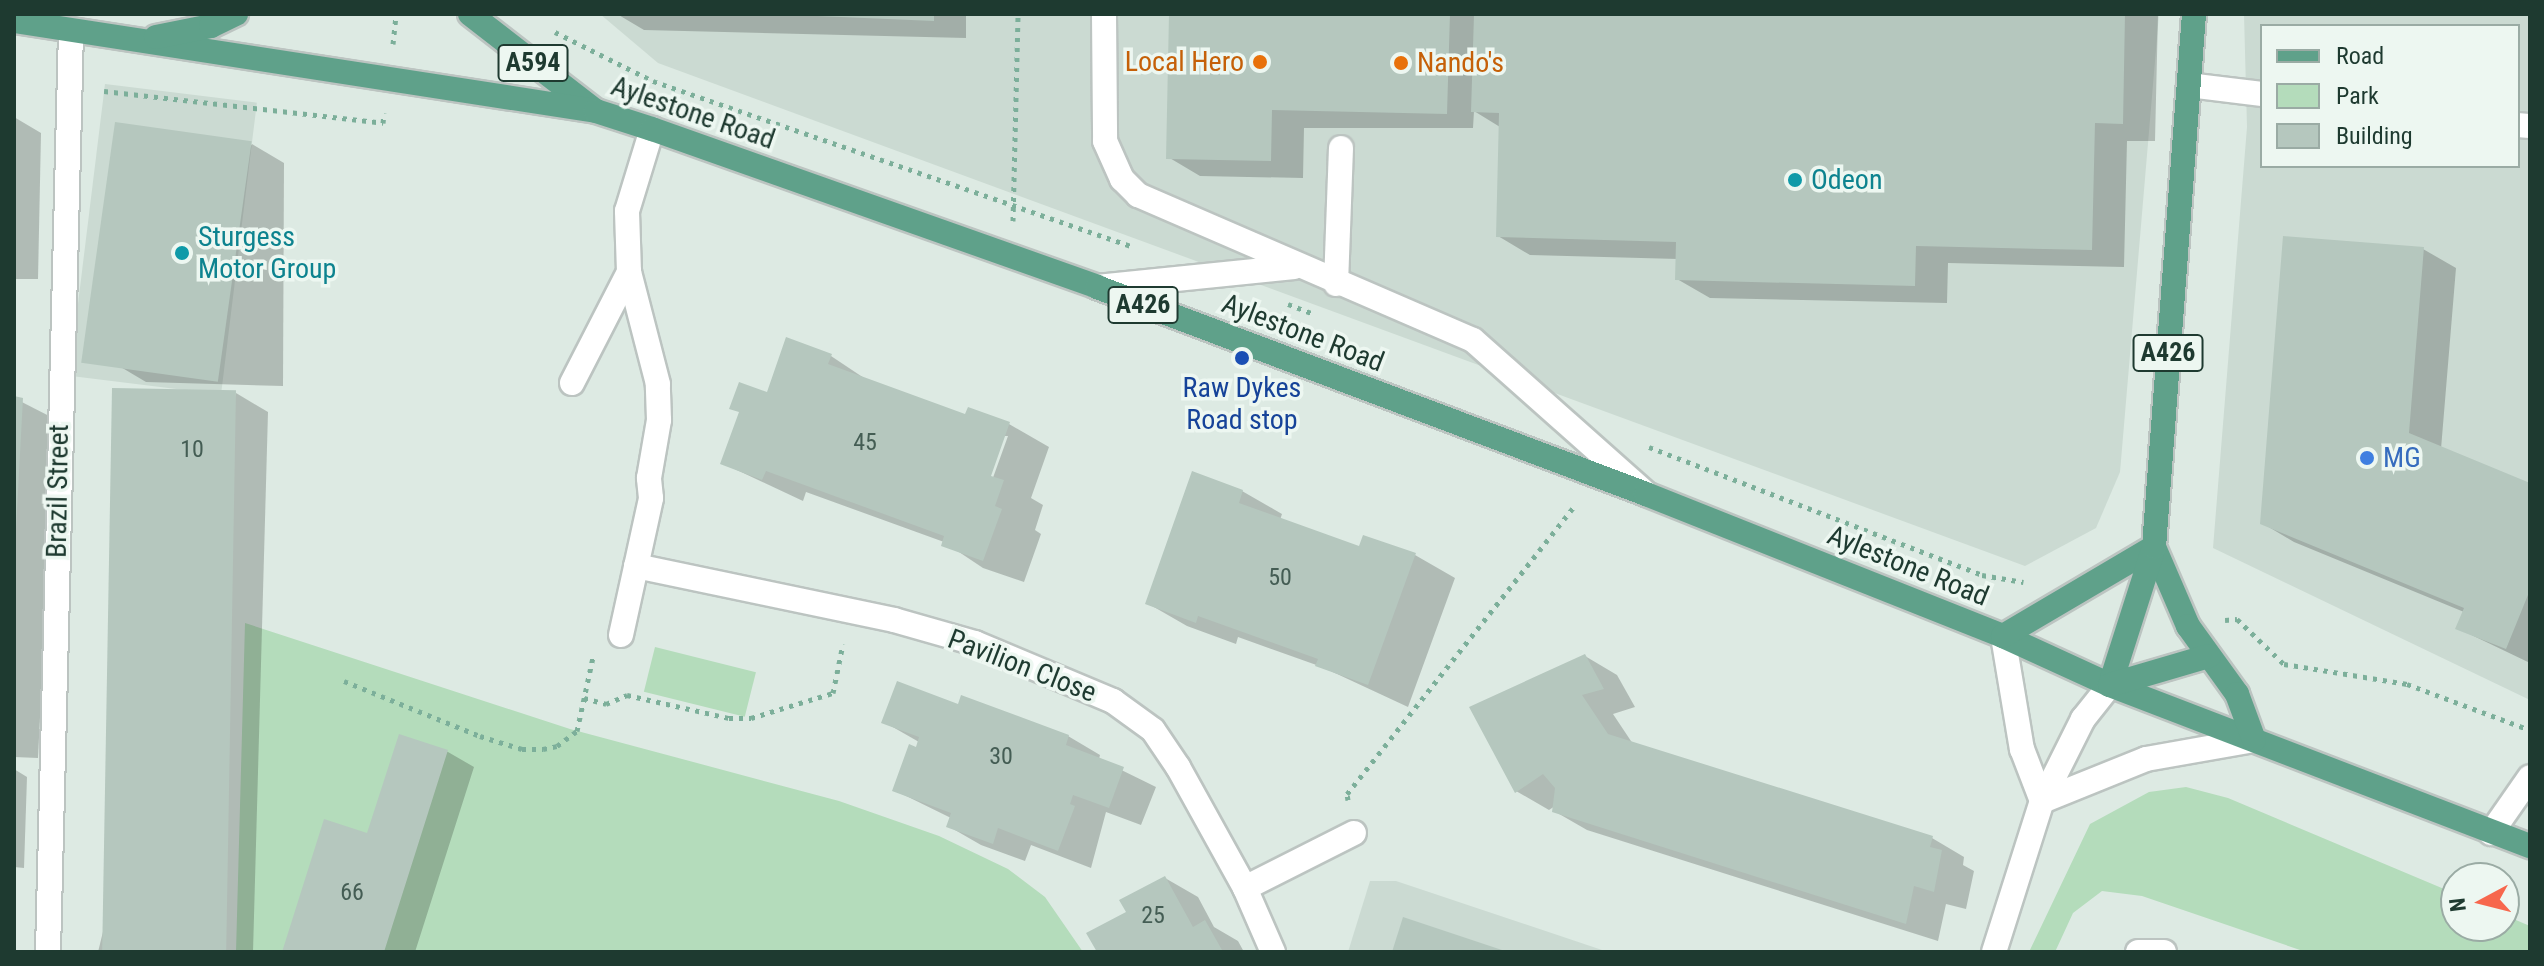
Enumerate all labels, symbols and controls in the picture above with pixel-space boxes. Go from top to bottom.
legend [2260,24,2520,168]
road number: A594 [497,41,569,85]
text: Road [2336,42,2384,70]
place label: Local Hero [1125,45,1244,79]
place label: Nando's [1417,46,1504,80]
marker: Local Hero [1251,53,1269,71]
marker: Nando's [1392,54,1410,72]
street label: Aylestone Road [607,69,779,157]
text: Park [2336,82,2379,110]
text: Building [2336,122,2413,150]
place label: Odeon [1811,163,1882,197]
marker: Odeon [1786,171,1804,189]
place label: Sturgess Motor Group [198,220,336,286]
marker: Sturgess Motor Group [173,244,191,262]
road number: A426 [1107,283,1179,327]
street label: Aylestone Road [1217,287,1389,379]
road number: A426 [2132,331,2204,375]
marker: Raw Dykes Road stop [1233,349,1251,367]
place label: Raw Dykes Road stop [1183,371,1301,437]
street label: Brazil Street [40,424,76,558]
house number: 45 [853,429,877,457]
house number: 10 [180,436,204,464]
place label: MG [2383,441,2421,475]
marker: MG [2358,449,2376,467]
street label: Aylestone Road [1823,518,1993,614]
house number: 50 [1268,564,1292,592]
street label: Pavilion Close [943,622,1101,710]
house number: 30 [989,743,1013,771]
north arrow [2440,862,2520,942]
house number: 66 [340,879,364,907]
text: N [2444,897,2471,913]
house number: 25 [1141,902,1165,930]

